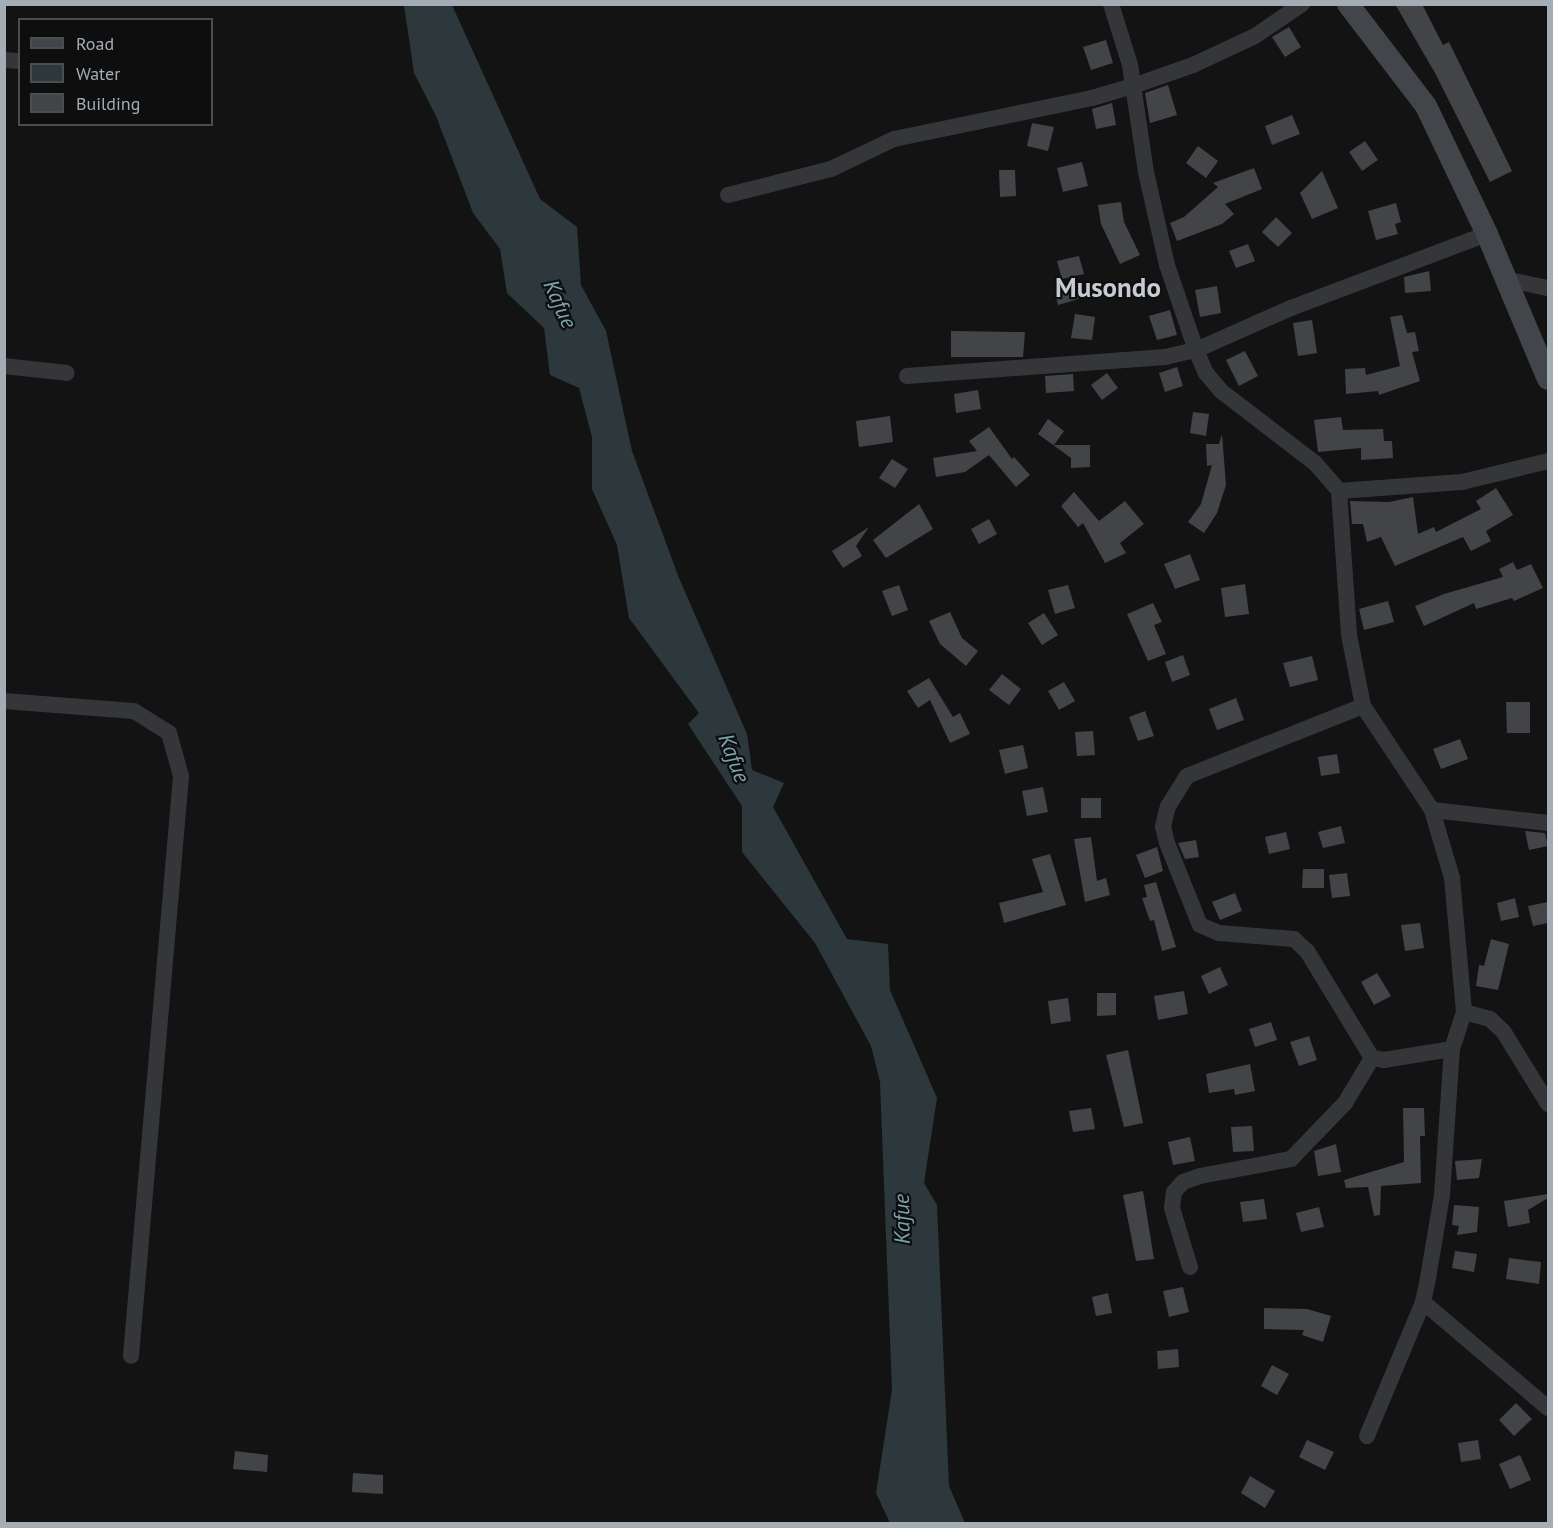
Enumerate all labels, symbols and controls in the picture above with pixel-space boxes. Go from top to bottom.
legend [18,18,213,126]
text: Road [76,32,114,55]
text: Water [76,62,120,85]
text: Building [76,92,140,115]
district label: Musondo [1055,272,1161,304]
water label: Kafue [538,276,582,332]
water label: Kafue [713,730,755,786]
water label: Kafue [888,1194,916,1244]

